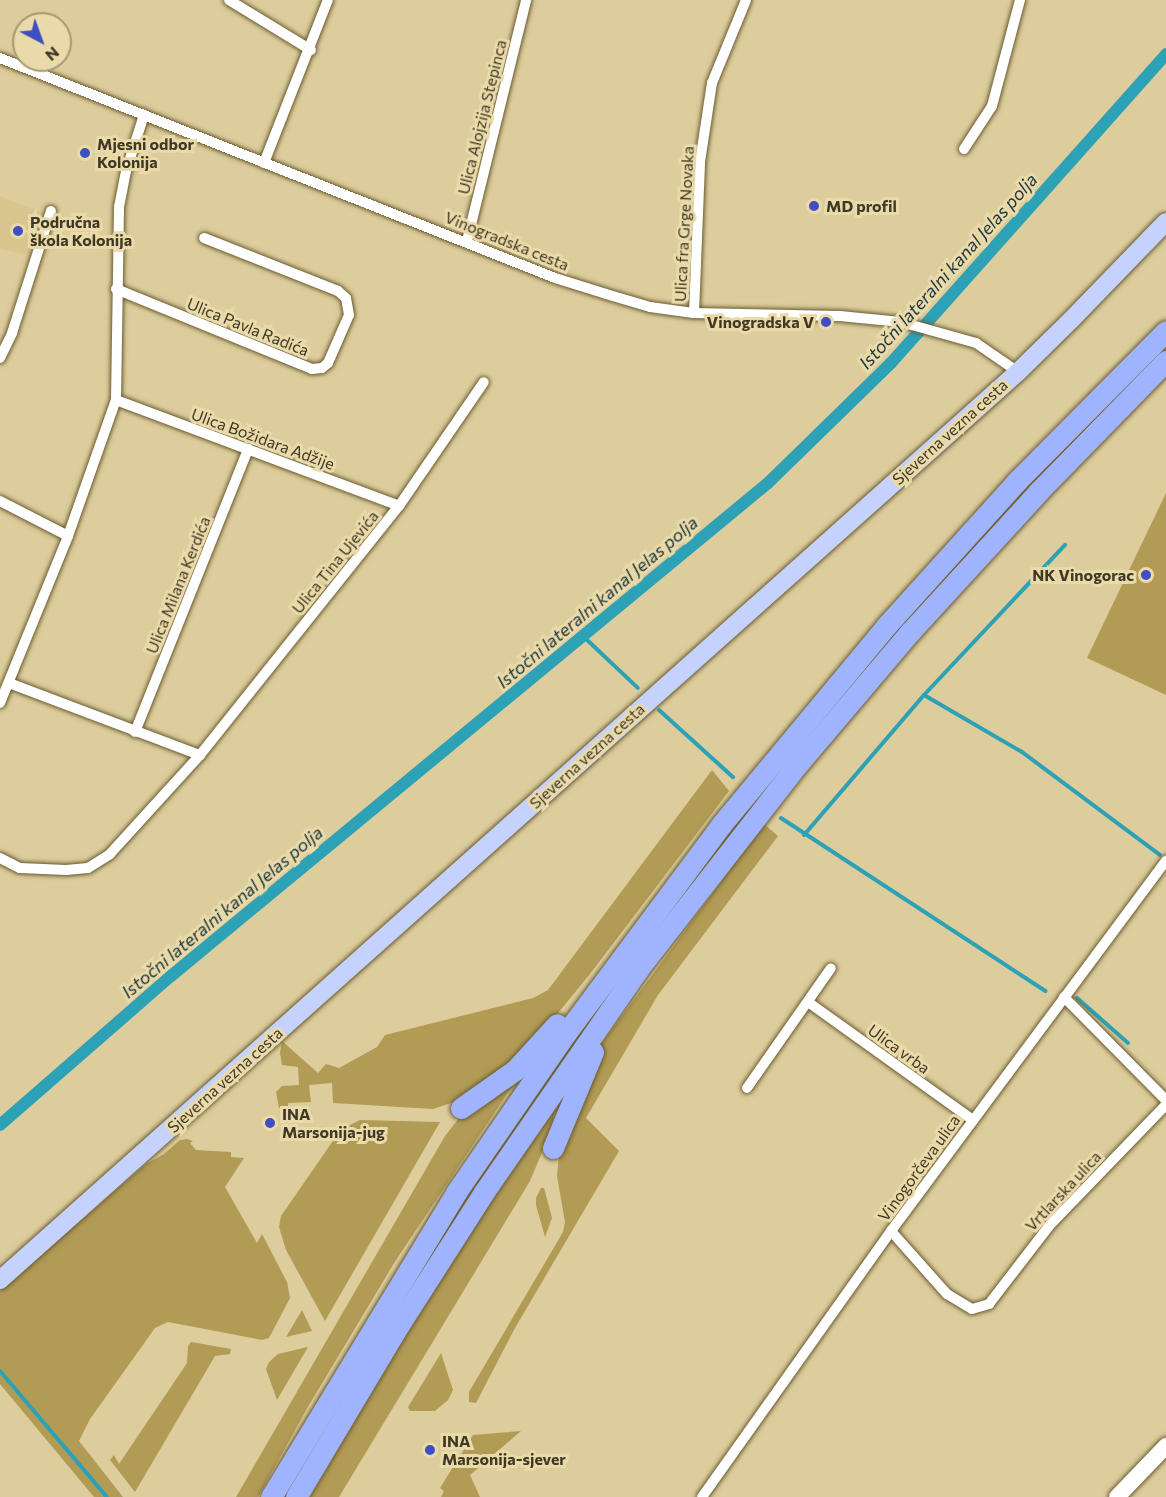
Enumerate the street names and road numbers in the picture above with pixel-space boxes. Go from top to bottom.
street label: Ulica Alojzija Stepinca [453,38,511,196]
street label: Ulica fra Grge Novaka [670,146,698,302]
street label: Vinogradska cesta [442,207,572,275]
street label: Ulica Pavla Radića [184,294,312,360]
street label: Sjeverna vezna cesta [888,375,1012,489]
street label: Ulica Božidara Adžije [189,404,337,474]
street label: Ulica Tina Ujevića [288,507,382,617]
street label: Ulica Milana Kerdića [142,514,214,656]
street label: Sjeverna vezna cesta [525,699,649,813]
street label: Ulica vrba [864,1020,934,1078]
street label: Sjeverna vezna cesta [163,1023,287,1137]
street label: Vinogorčeva ulica [874,1111,964,1225]
street label: Vrtlarska ulica [1021,1147,1105,1235]

